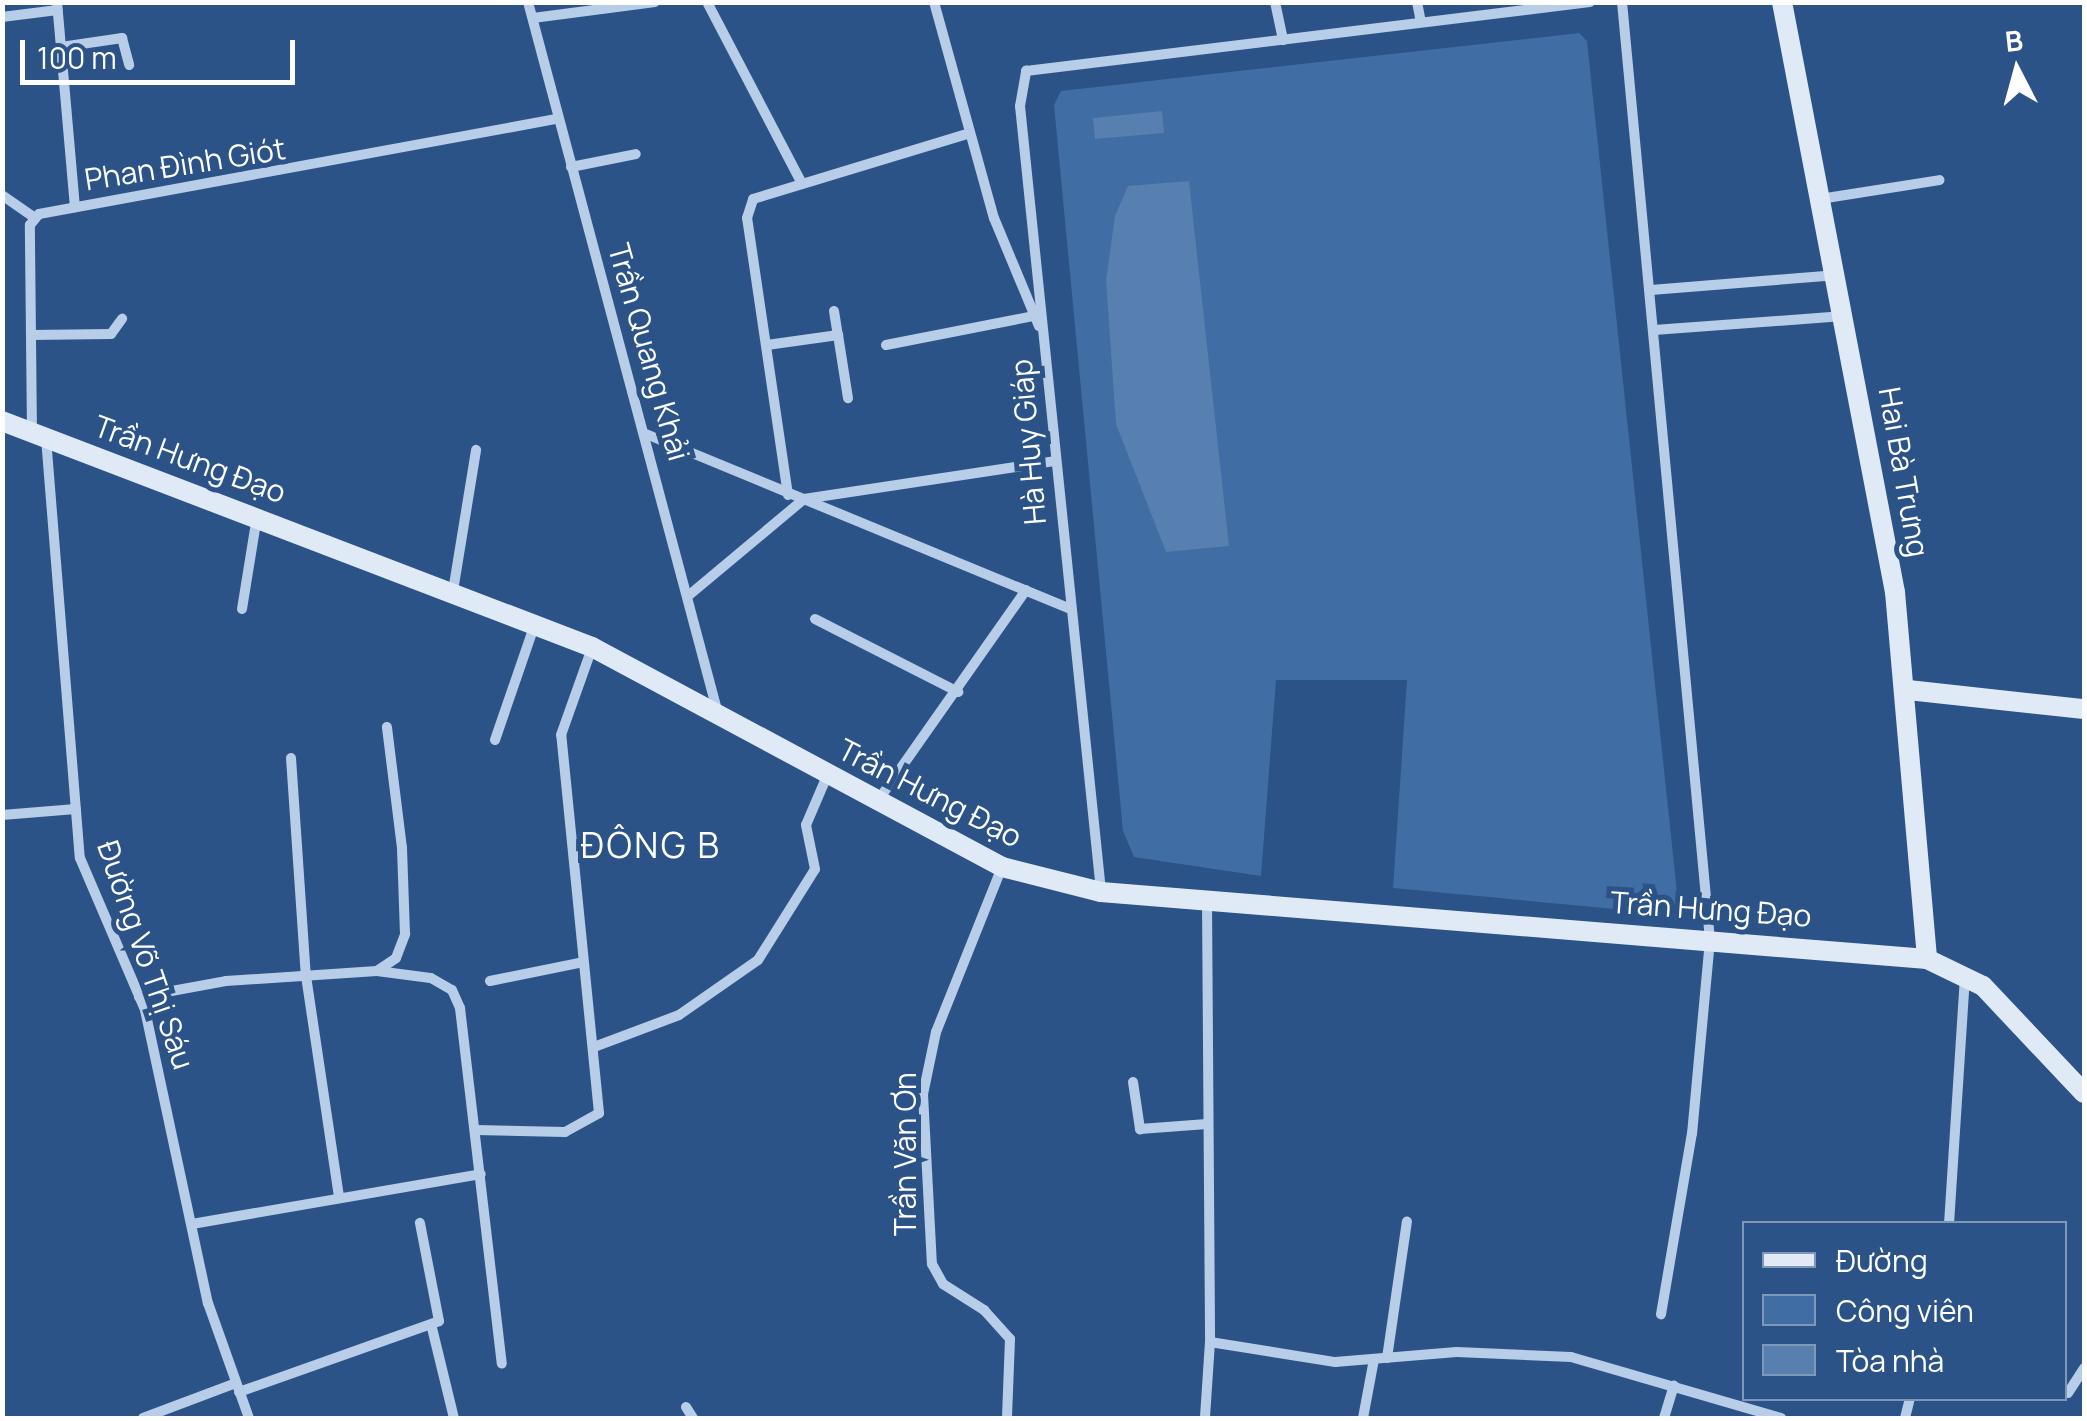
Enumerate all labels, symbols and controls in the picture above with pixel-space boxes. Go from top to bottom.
scale bar [25,20,300,82]
north arrow [1967,20,2067,120]
text: B [2003,20,2025,60]
text: 100 m [37,37,117,78]
street label: Phan Đình Giót [82,130,288,198]
street label: Trần Quang Khải [601,239,697,465]
street label: Hà Huy Giáp [1003,358,1053,526]
street label: Hai Bà Trưng [1871,384,1937,560]
street label: Trần Hưng Đạo [89,408,291,510]
street label: Trần Hưng Đạo [832,731,1028,855]
district label: ĐÔNG B [581,824,721,866]
street label: Đường Võ Thị Sáu [90,836,202,1074]
street label: Trần Hưng Đạo [1609,884,1813,934]
street label: Trần Văn Ơn [887,1072,923,1236]
legend [1742,1221,2067,1401]
text: Đường [1836,1240,1928,1281]
text: Công viên [1836,1290,1974,1331]
text: Tòa nhà [1836,1340,1944,1381]

